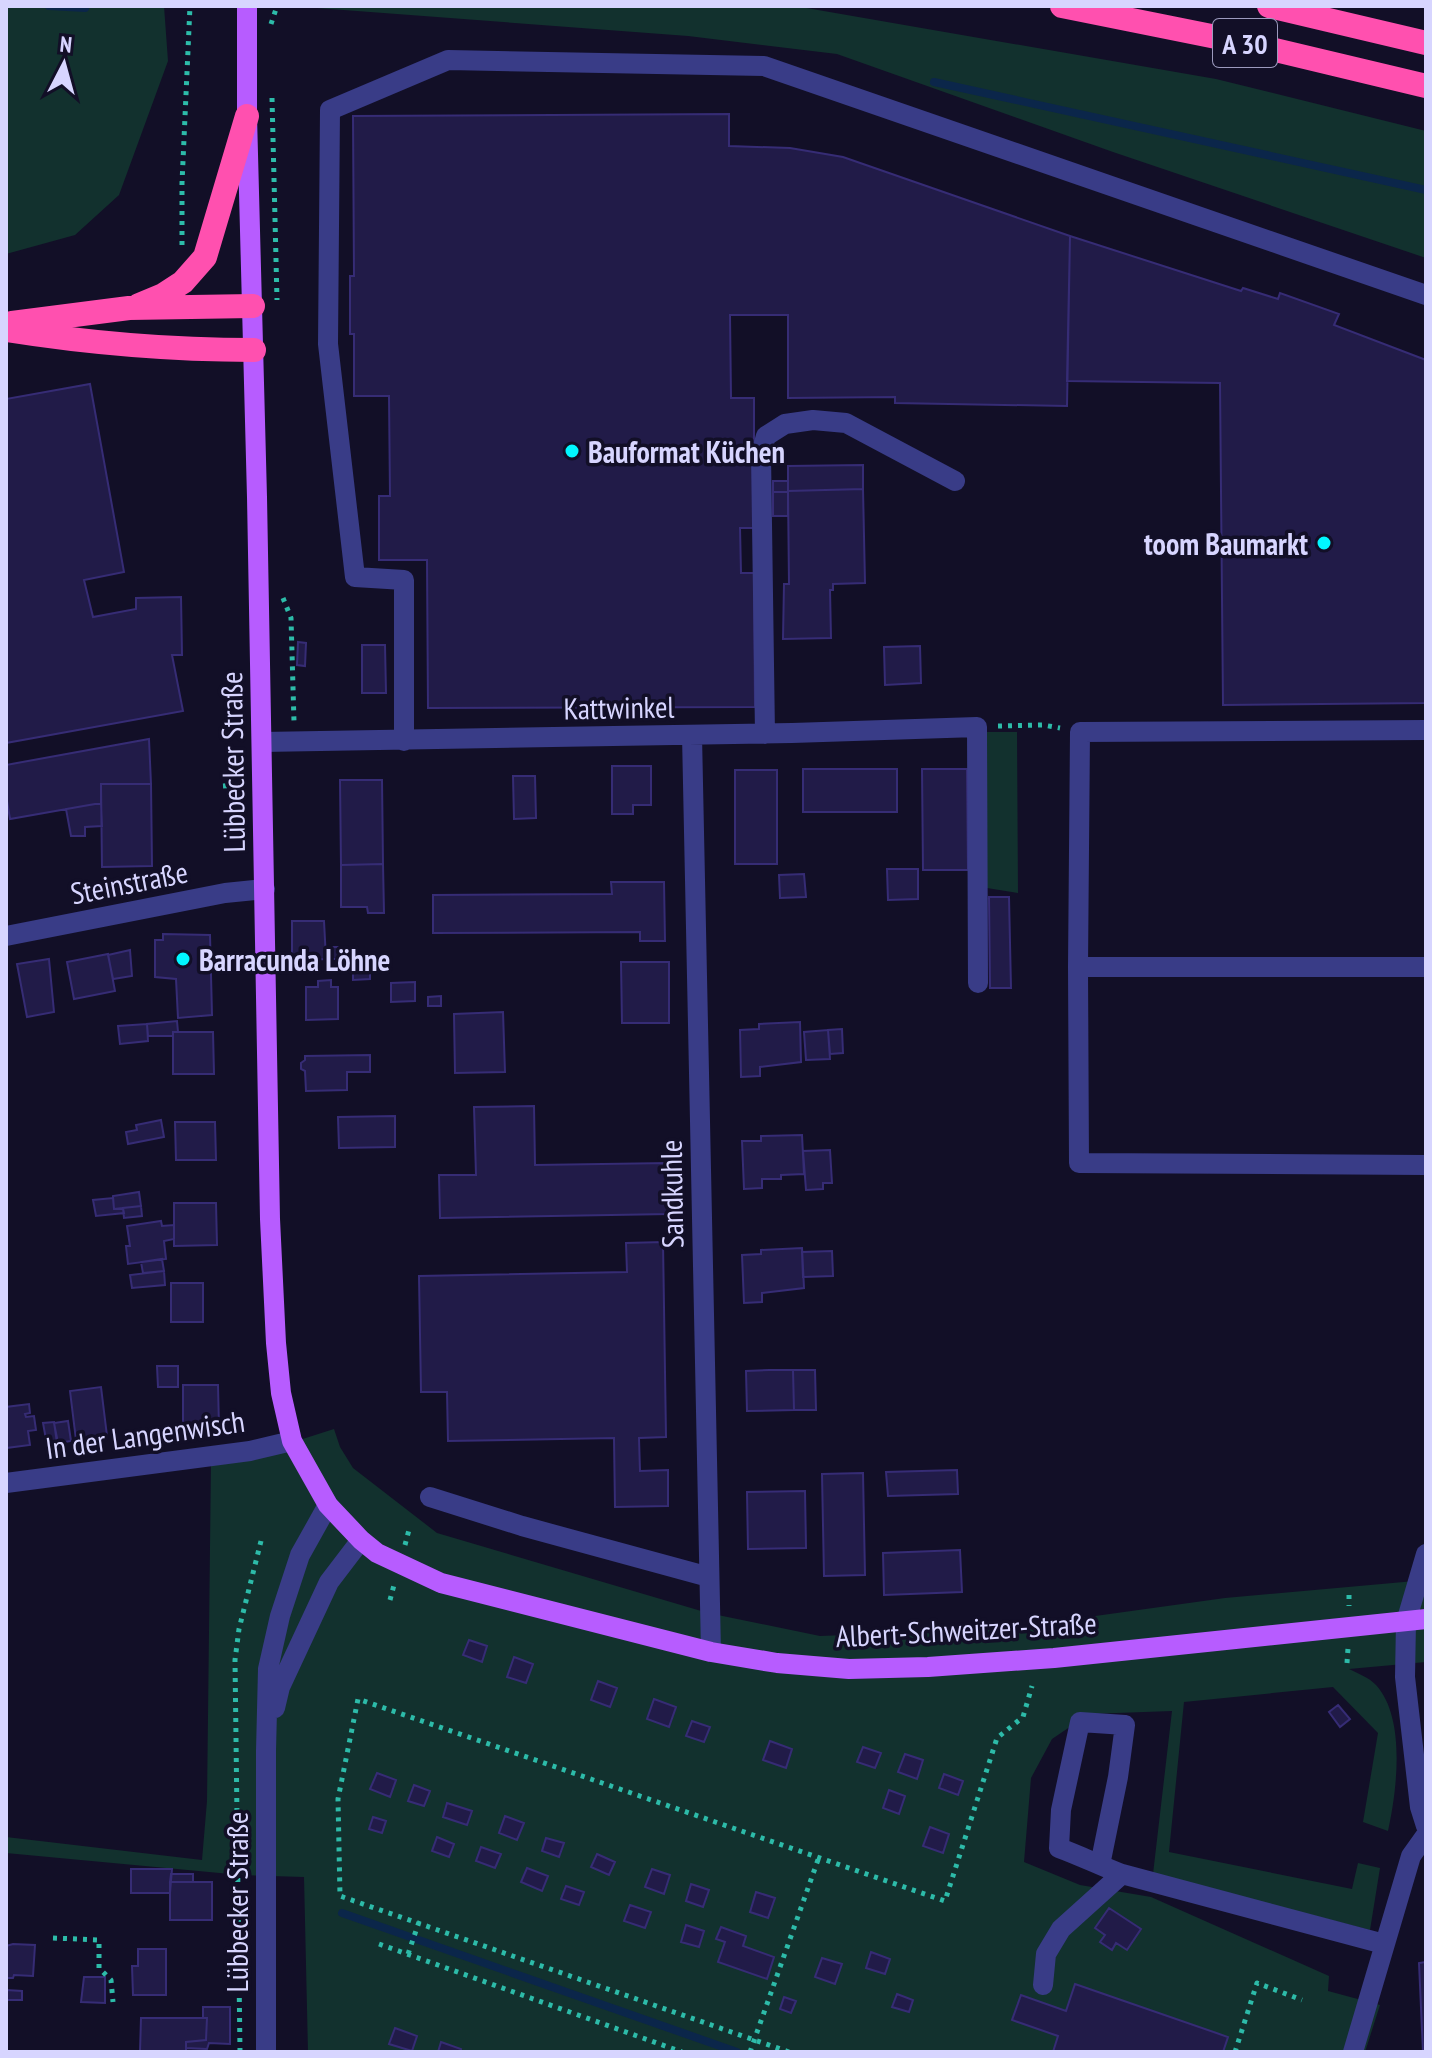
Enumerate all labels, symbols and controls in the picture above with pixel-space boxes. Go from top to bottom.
road number: A 30 [1213,19,1277,67]
north arrow [24,24,104,104]
text: N [59,30,73,59]
place label: Bauformat Küchen [588,432,785,471]
marker: Bauformat Küchen [563,442,581,460]
place label: toom Baumarkt [1144,524,1308,563]
marker: toom Baumarkt [1315,534,1333,552]
street label: Lübbecker Straße [211,671,253,853]
street label: Kattwinkel [563,687,675,727]
street label: Steinstraße [67,852,191,912]
place label: Barracunda Löhne [199,940,390,979]
marker: Barracunda Löhne [174,950,192,968]
street label: Sandkuhle [651,1140,691,1248]
street label: In der Langenwisch [43,1401,247,1467]
street label: Albert-Schweitzer-Straße [835,1603,1097,1655]
street label: Lübbecker Straße [217,1812,256,1993]

